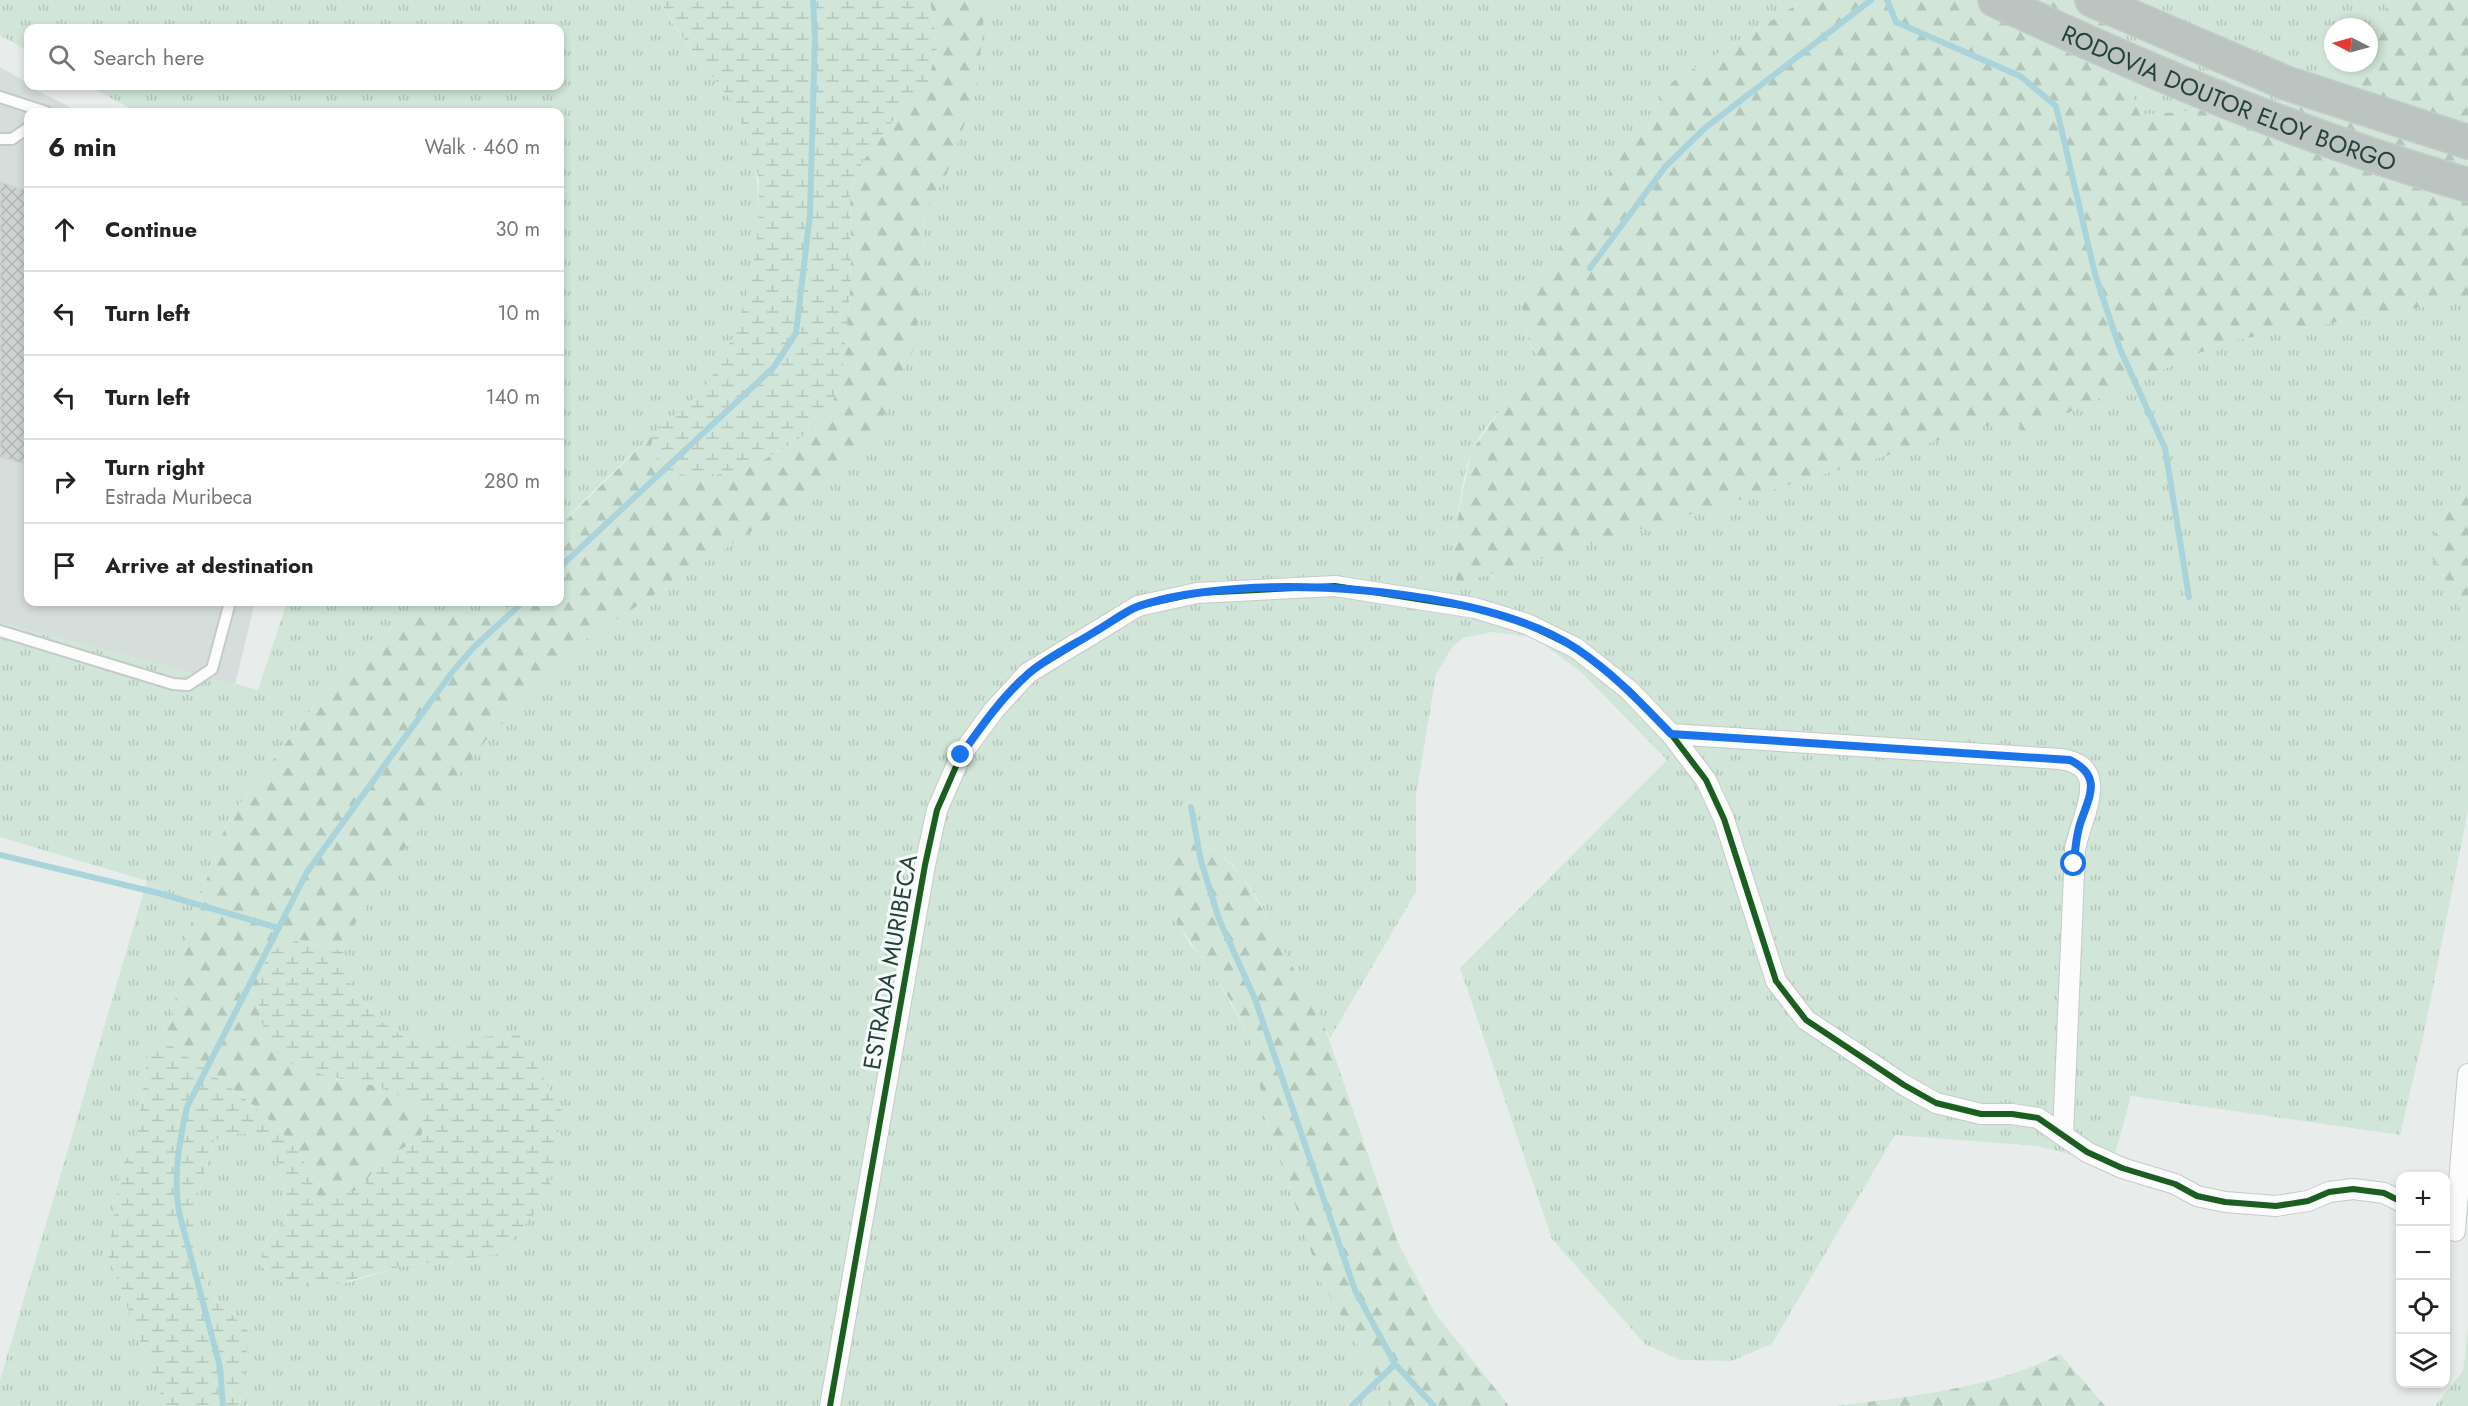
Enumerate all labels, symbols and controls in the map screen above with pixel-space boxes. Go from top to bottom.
street label: RODOVIA DOUTOR ELOY BORGO [2056,15,2401,180]
north arrow [2324,18,2378,72]
search box [24,24,564,90]
icon: search [45,41,78,74]
text: Search here [93,41,204,73]
text: 6 min [48,128,117,166]
text: Walk · 460 m [424,133,540,162]
icon: ahead [48,213,81,246]
text: Continue [105,213,197,245]
text: 30 m [495,215,540,244]
icon: left [48,297,81,330]
text: Turn left [105,297,190,329]
text: 10 m [497,299,540,328]
icon: left [48,381,81,414]
text: Turn left [105,381,190,413]
text: 140 m [486,383,540,412]
text: Turn right [105,451,205,483]
icon: right [48,465,81,498]
text: 280 m [484,467,540,496]
text: Estrada Muribeca [105,483,252,512]
icon: arrive [48,549,81,582]
text: Arrive at destination [105,549,314,581]
route end [947,741,973,767]
route start [2060,850,2086,876]
street label: ESTRADA MURIBECA [854,852,926,1072]
map controls [2396,1172,2450,1388]
button: + [2396,1172,2450,1226]
button: − [2396,1226,2450,1280]
button: locate [2396,1280,2450,1334]
button: layers [2396,1334,2450,1388]

